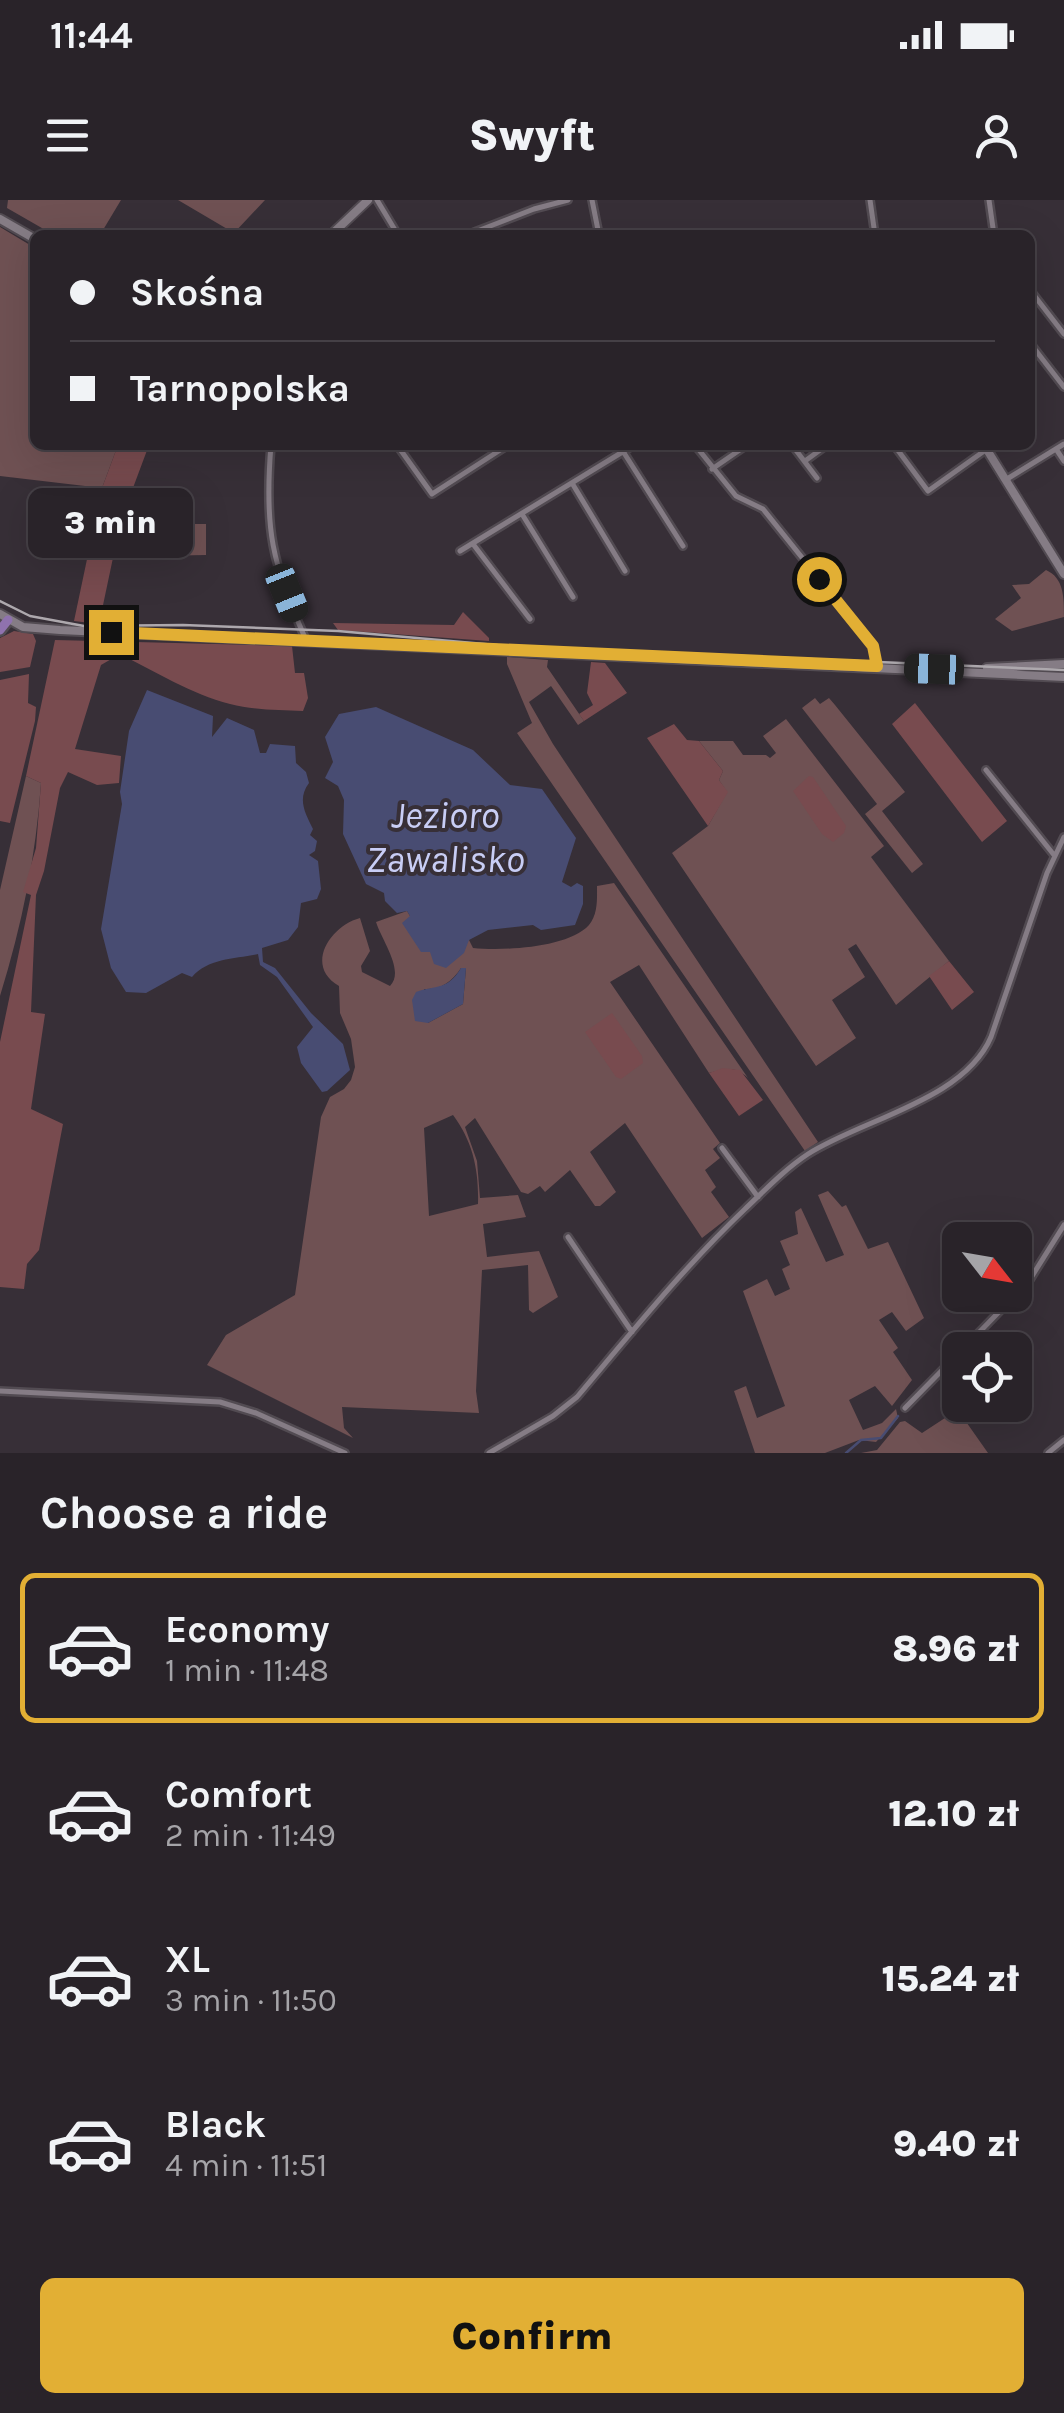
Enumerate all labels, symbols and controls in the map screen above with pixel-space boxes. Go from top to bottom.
text: 11:44 [50,13,133,58]
icon: menu [40,108,95,163]
icon: person [969,108,1024,163]
text: Swyft [469,109,595,161]
text: Skośna [130,270,264,315]
text: Tarnopolska [130,366,350,411]
callout: 3 min [28,487,194,557]
text: 3 min [64,504,157,541]
route start [797,557,842,602]
car [262,560,312,626]
route end [89,610,134,655]
car [903,653,965,685]
water label: Jezioro Zawalisko [365,793,525,882]
north arrow [942,1222,1032,1312]
map controls [942,1222,1032,1422]
button: locate [942,1332,1032,1422]
text: Choose a ride [40,1487,328,1539]
icon: car [45,1603,135,1693]
text: Economy [165,1607,329,1652]
text: 8.96 zł [892,1626,1019,1671]
text: 1 min · 11:48 [165,1652,329,1689]
icon: car [45,1768,135,1858]
text: Comfort [165,1772,312,1817]
text: 12.10 zł [888,1791,1019,1836]
text: 2 min · 11:49 [165,1817,336,1854]
icon: car [45,1933,135,2023]
text: XL [165,1937,210,1982]
text: 15.24 zł [881,1956,1019,2001]
text: 3 min · 11:50 [165,1982,337,2019]
icon: car [45,2098,135,2188]
text: Black [165,2102,266,2147]
text: 9.40 zł [893,2121,1019,2166]
text: 4 min · 11:51 [165,2147,327,2184]
button: Confirm [40,2278,1024,2393]

